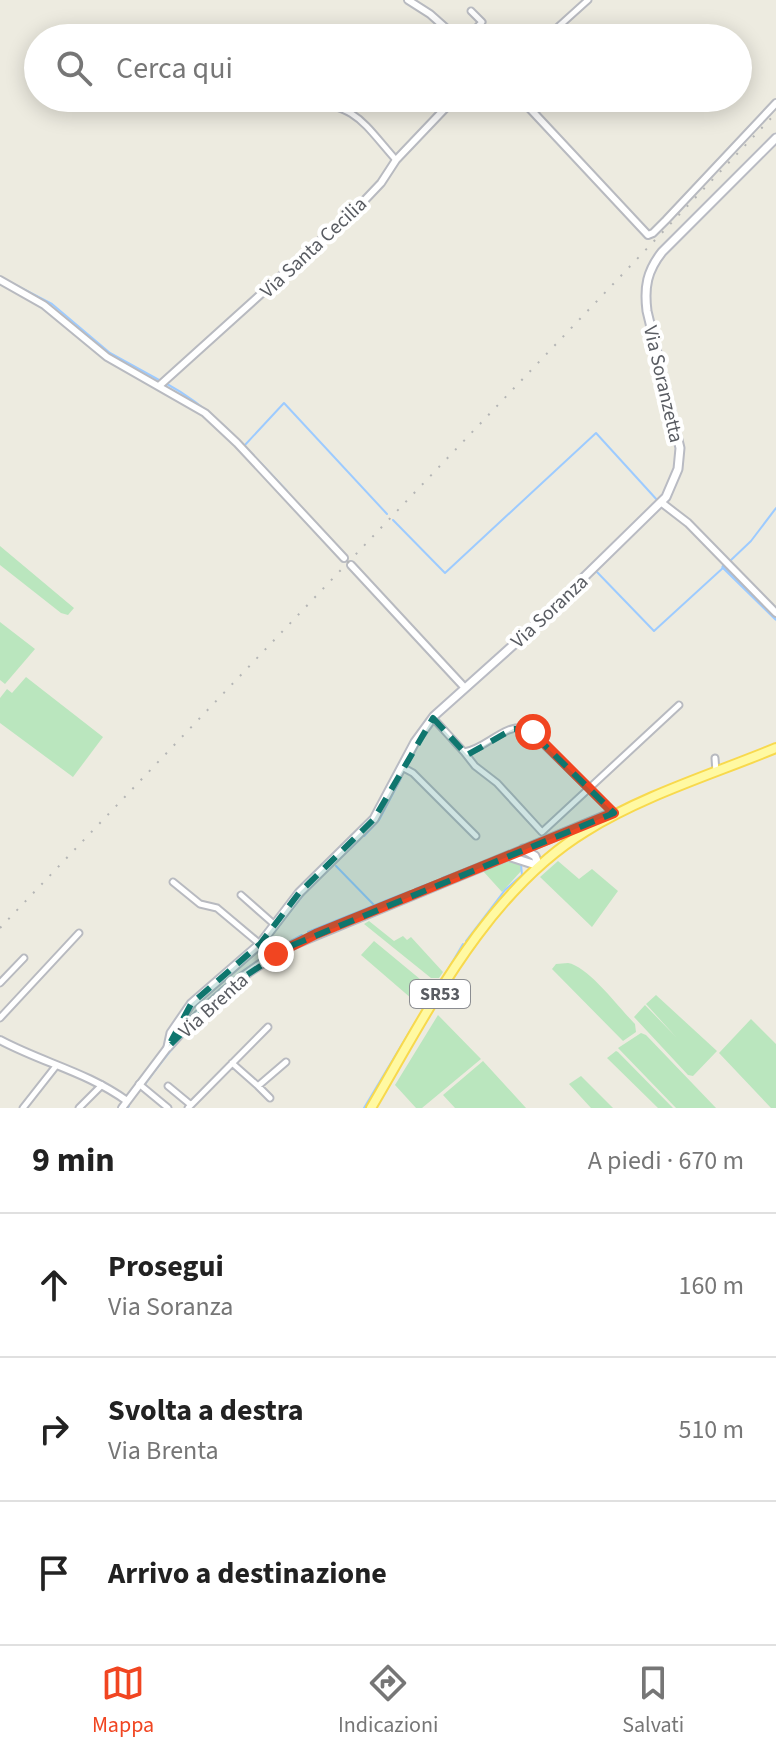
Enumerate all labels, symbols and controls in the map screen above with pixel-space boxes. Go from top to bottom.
search box [24,24,752,112]
icon: search [52,46,96,90]
text: Cerca qui [116,47,233,90]
street label: Via Santa Cecilia [254,191,373,305]
street label: Via Soranzetta [636,323,690,445]
street label: Via Soranza [505,569,594,655]
route start [515,714,551,750]
route end [258,936,294,972]
street label: Via Brenta [173,967,255,1045]
road number: SR53 [410,980,470,1008]
text: 9 min [32,1136,115,1185]
text: A piedi · 670 m [588,1142,744,1179]
text: Prosegui [108,1245,224,1288]
icon: ahead [32,1263,76,1307]
text: 160 m [678,1267,744,1304]
text: Via Soranza [108,1288,233,1325]
text: Svolta a destra [108,1389,304,1432]
icon: right [32,1407,76,1451]
text: 510 m [678,1411,744,1448]
text: Via Brenta [108,1432,219,1469]
icon: arrive [32,1551,76,1595]
text: Arrivo a destinazione [108,1552,387,1595]
tab: Mappa [92,1661,154,1741]
tab: Indicazioni [338,1661,438,1741]
tab: Salvati [622,1661,684,1741]

